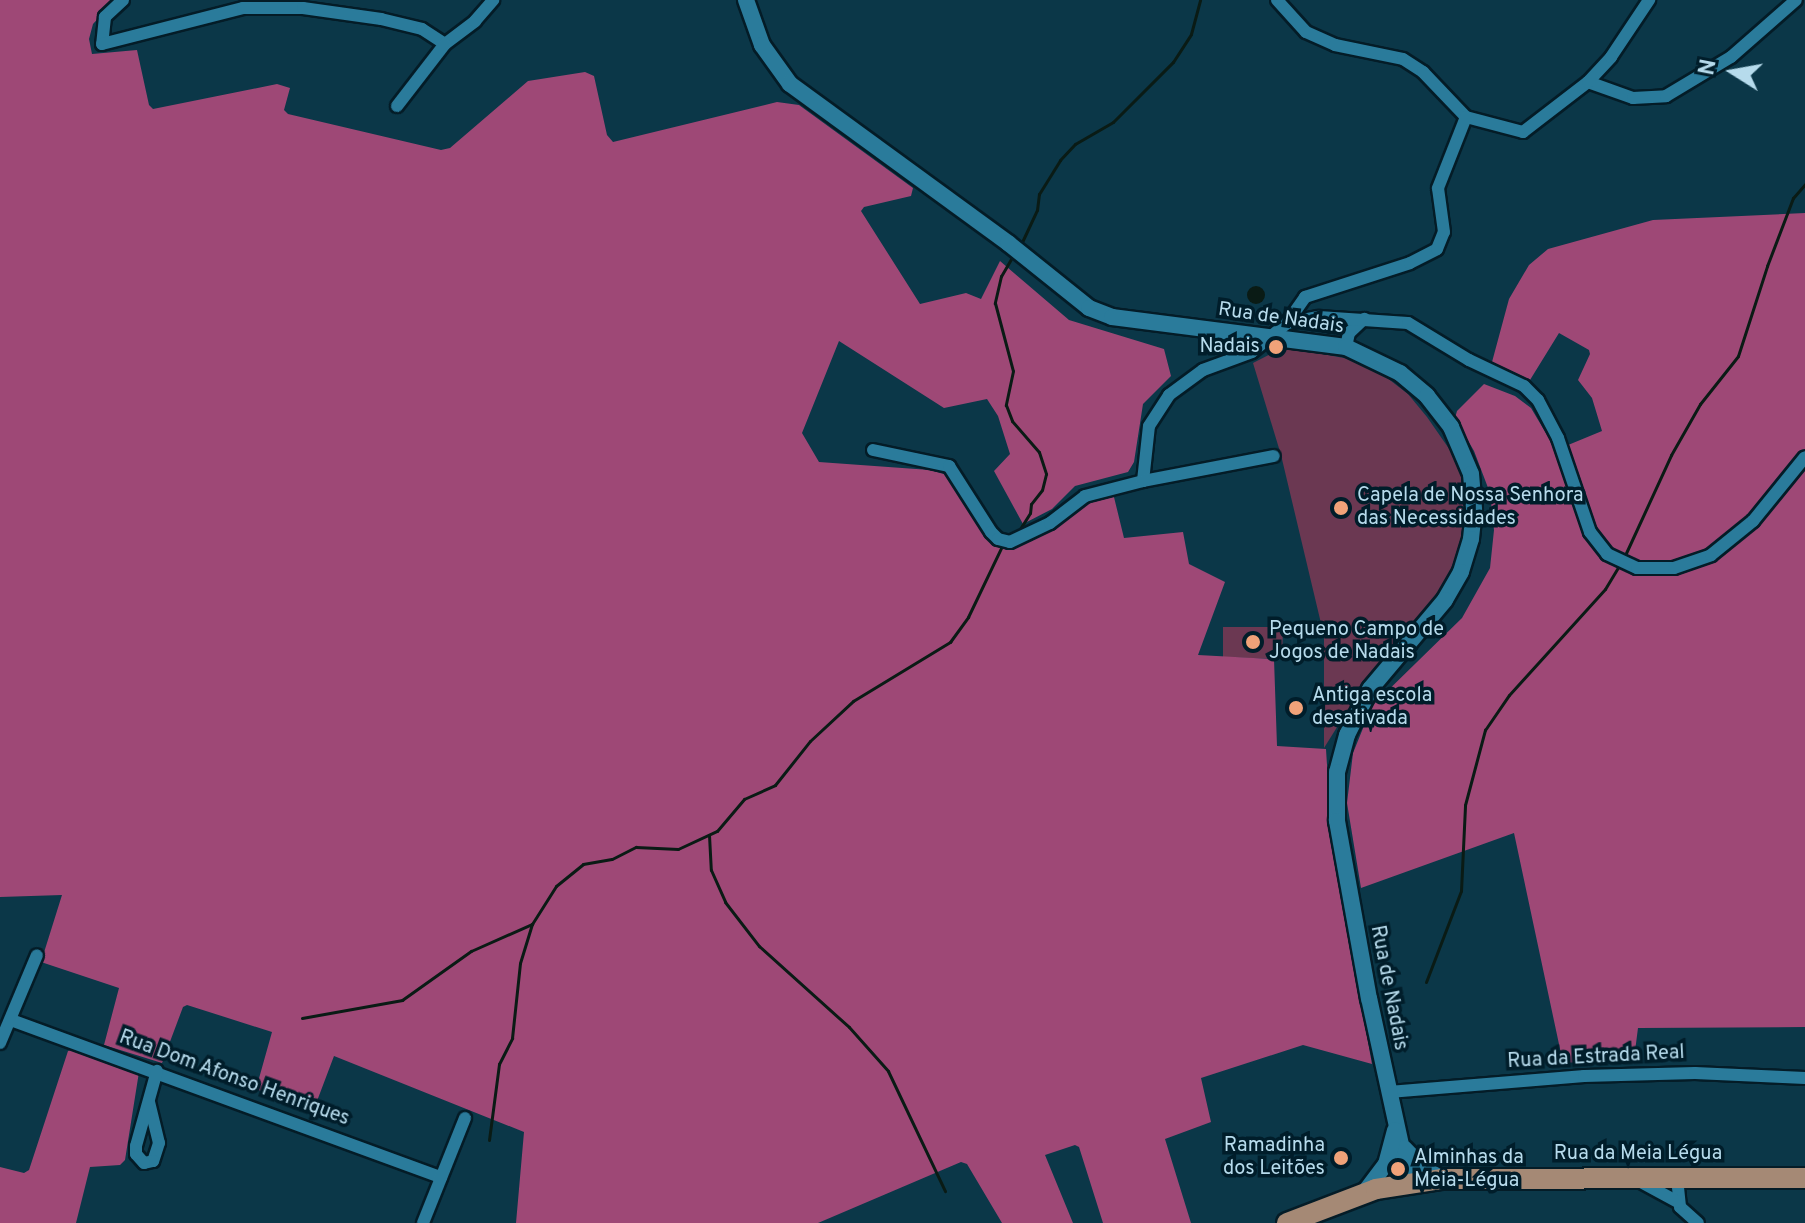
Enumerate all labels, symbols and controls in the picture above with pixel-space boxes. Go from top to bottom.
north arrow [1693,32,1773,112]
text: N [1694,57,1724,78]
street label: Rua de Nadais [1216,298,1346,340]
place label: Nadais [1199,335,1260,359]
marker: Nadais [1267,338,1285,356]
place label: Capela de Nossa Senhora das Necessidades [1357,484,1584,531]
marker: Capela de Nossa Senhora das Necessidades [1332,499,1350,517]
place label: Pequeno Campo de Jogos de Nadais [1269,618,1444,665]
marker: Pequeno Campo de Jogos de Nadais [1244,633,1262,651]
place label: Antiga escola desativada [1312,684,1432,731]
marker: Antiga escola desativada [1287,699,1305,717]
street label: Rua de Nadais [1364,923,1412,1053]
street label: Rua Dom Afonso Henriques [115,1026,353,1132]
street label: Rua da Estrada Real [1507,1041,1685,1075]
place label: Ramadinha dos Leitões [1223,1134,1325,1181]
street label: Rua da Meia Légua [1554,1142,1722,1166]
place label: Alminhas da Meia-Légua [1414,1146,1524,1193]
marker: Ramadinha dos Leitões [1332,1149,1350,1167]
marker: Alminhas da Meia-Légua [1389,1160,1407,1178]

